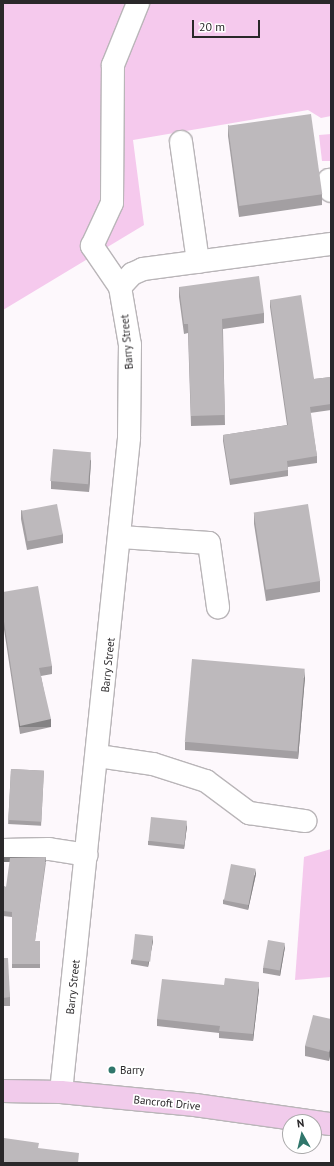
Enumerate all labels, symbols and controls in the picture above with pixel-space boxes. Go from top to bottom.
scale bar [194,12,262,38]
text: 20 m [199,19,225,34]
street label: Barry Street [118,314,136,370]
street label: Barry Street [99,637,117,693]
street label: Barry Street [64,959,82,1015]
place label: Barry [120,1063,144,1077]
marker: Barry [107,1065,117,1075]
street label: Bancroft Drive [133,1093,201,1113]
north arrow [282,1114,322,1154]
text: N [296,1116,305,1131]

